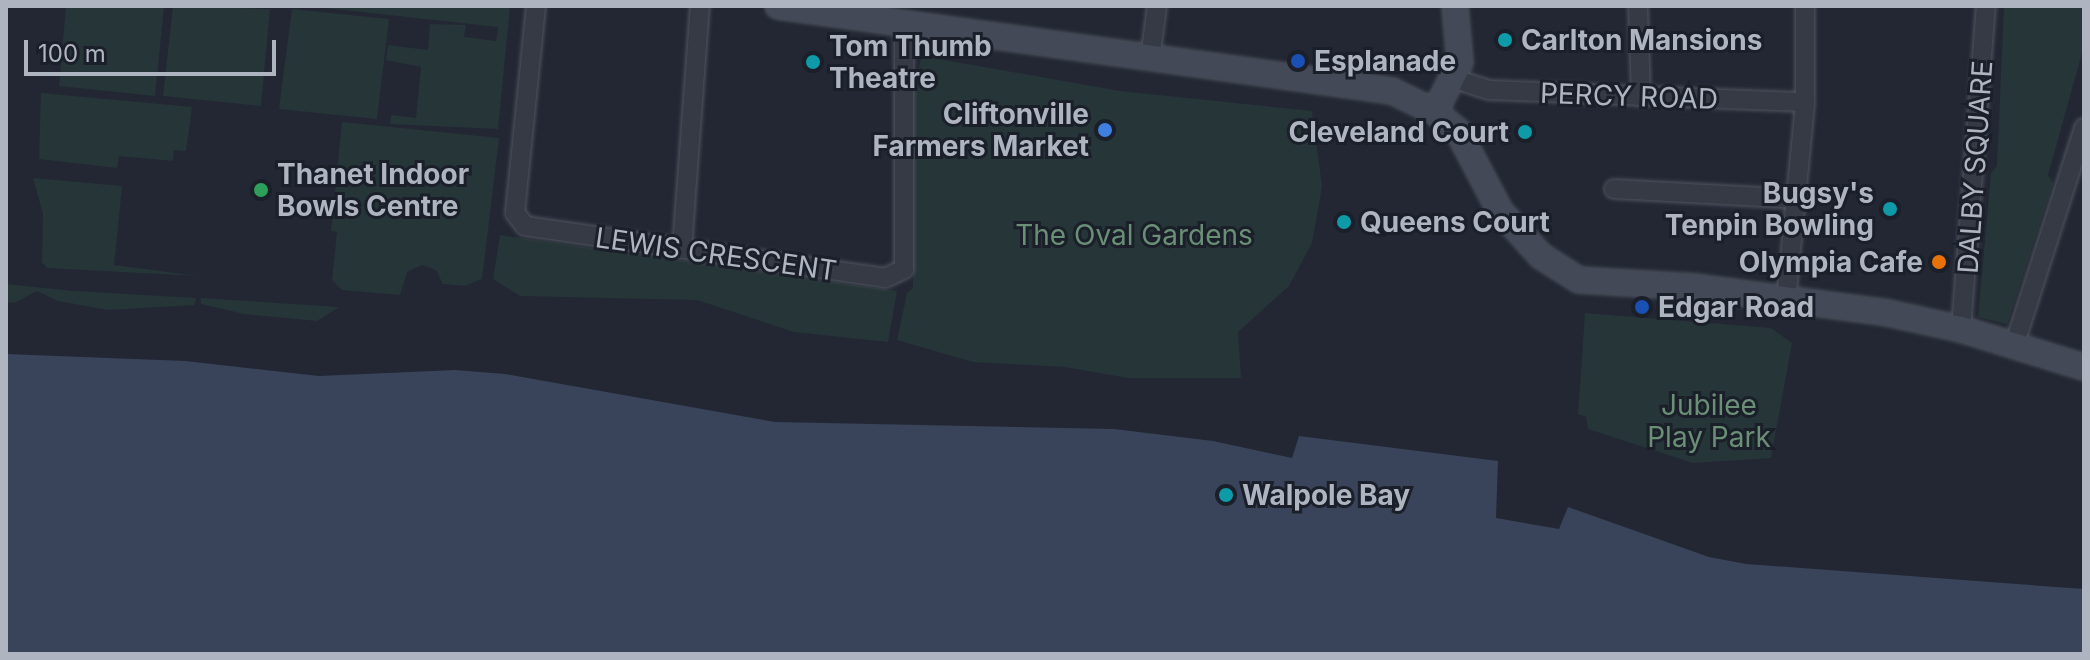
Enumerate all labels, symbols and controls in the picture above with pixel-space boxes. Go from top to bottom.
place label: Carlton Mansions [1521,23,1762,57]
scale bar [28,24,280,74]
place label: Tom Thumb Theatre [829,29,992,95]
marker: Carlton Mansions [1496,31,1514,49]
text: 100 m [38,39,106,68]
place label: Esplanade [1314,44,1456,78]
marker: Esplanade [1289,52,1307,70]
marker: Tom Thumb Theatre [804,53,822,71]
street label: DALBY SQUARE [1951,59,1999,275]
street label: PERCY ROAD [1539,76,1719,116]
place label: Cliftonville Farmers Market [872,97,1089,163]
place label: Cleveland Court [1288,115,1509,149]
marker: Cliftonville Farmers Market [1096,121,1114,139]
marker: Cleveland Court [1516,123,1534,141]
place label: Thanet Indoor Bowls Centre [277,157,469,223]
place label: Bugsy's Tenpin Bowling [1665,176,1874,242]
marker: Thanet Indoor Bowls Centre [252,181,270,199]
marker: Bugsy's Tenpin Bowling [1881,200,1899,218]
place label: Queens Court [1360,205,1550,239]
marker: Queens Court [1335,213,1353,231]
park label: The Oval Gardens [1015,218,1253,252]
street label: LEWIS CRESCENT [593,220,839,288]
place label: Olympia Cafe [1739,245,1923,279]
marker: Olympia Cafe [1930,253,1948,271]
place label: Edgar Road [1658,290,1814,324]
marker: Edgar Road [1633,298,1651,316]
park label: Jubilee Play Park [1647,388,1771,454]
place label: Walpole Bay [1242,478,1410,512]
marker: Walpole Bay [1217,486,1235,504]

